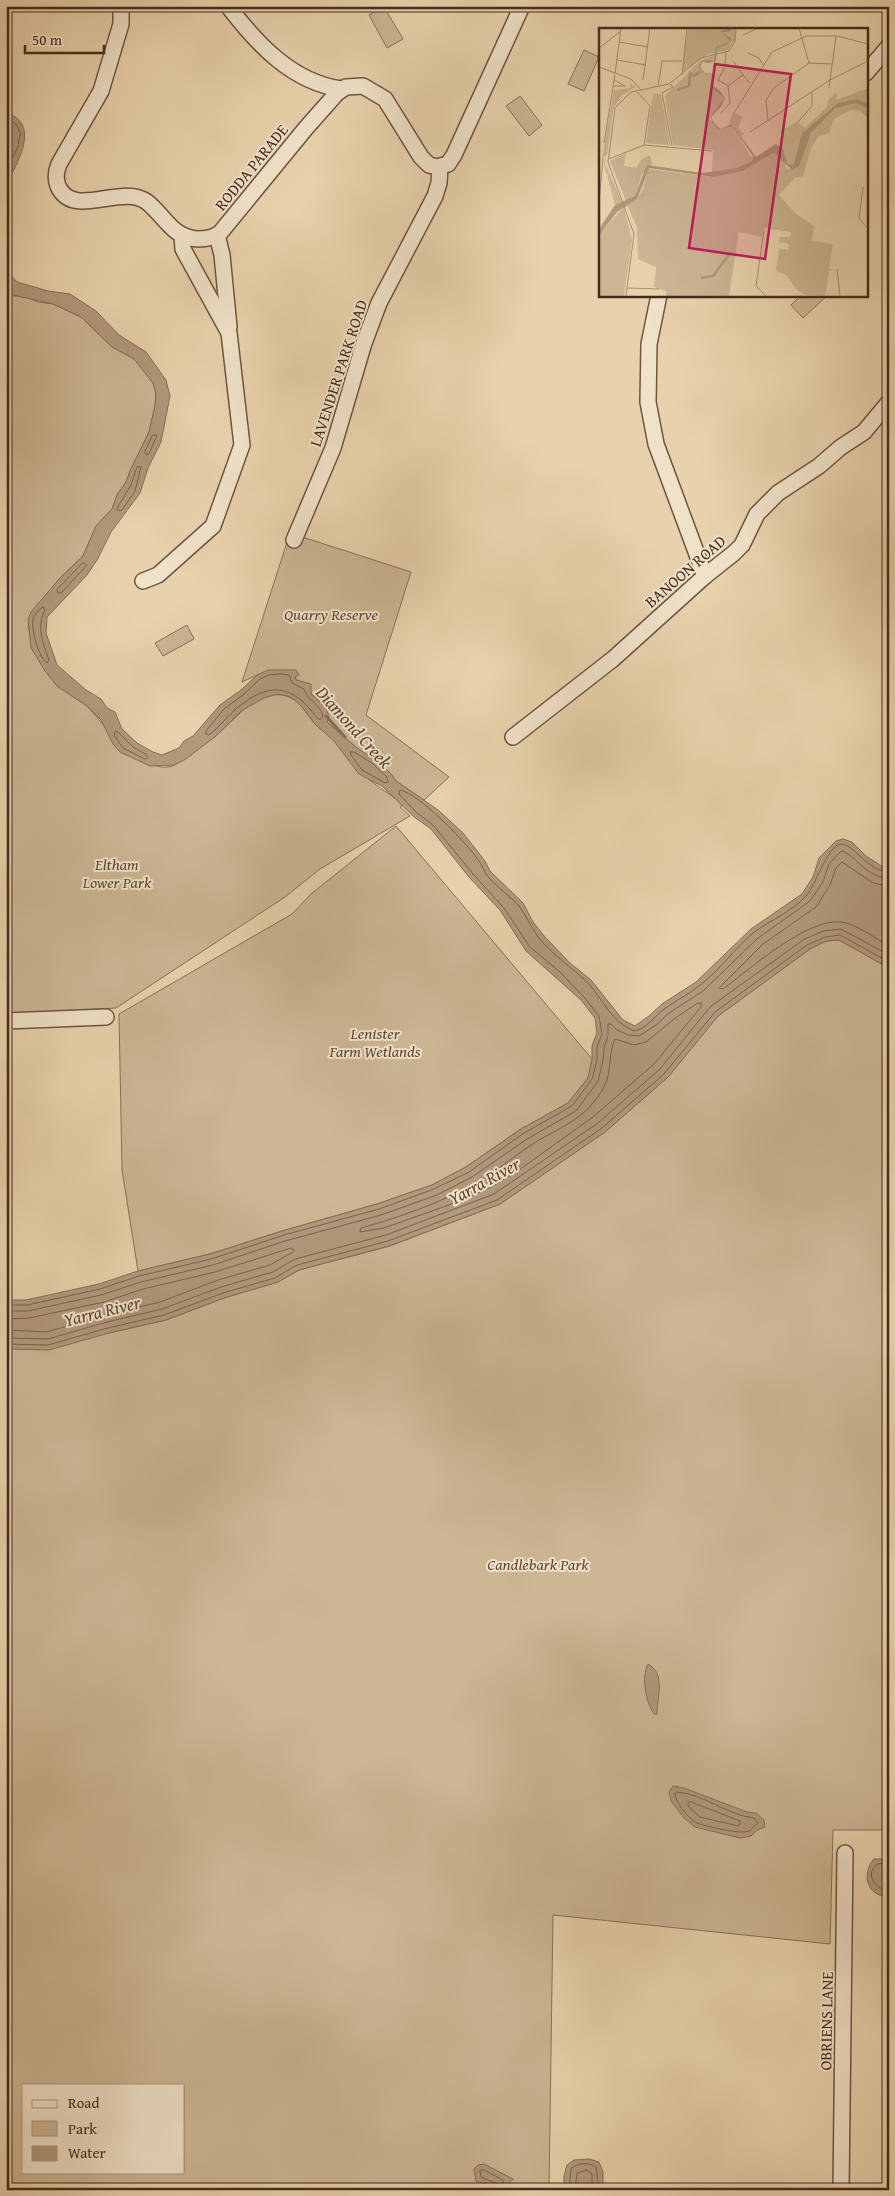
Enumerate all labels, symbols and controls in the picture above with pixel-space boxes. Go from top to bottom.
scale bar [25,22,104,54]
inset map [599,28,868,296]
text: 50 m [32,29,63,50]
street label: RODDA PARADE [209,119,293,215]
street label: LAVENDER PARK ROAD [303,296,373,450]
street label: BANOON ROAD [639,529,731,613]
park label: Quarry Reserve [284,602,378,626]
water label: Diamond Creek [309,679,399,775]
park label: Eltham Lower Park [82,852,152,894]
park label: Lenister Farm Wetlands [328,1021,421,1063]
water label: Yarra River [443,1150,526,1212]
water label: Yarra River [61,1288,145,1334]
park label: Candlebark Park [487,1552,589,1576]
street label: OBRIENS LANE [813,1971,839,2071]
legend [22,2084,185,2174]
text: Road [68,2092,99,2113]
text: Park [68,2118,97,2139]
text: Water [68,2142,106,2163]

